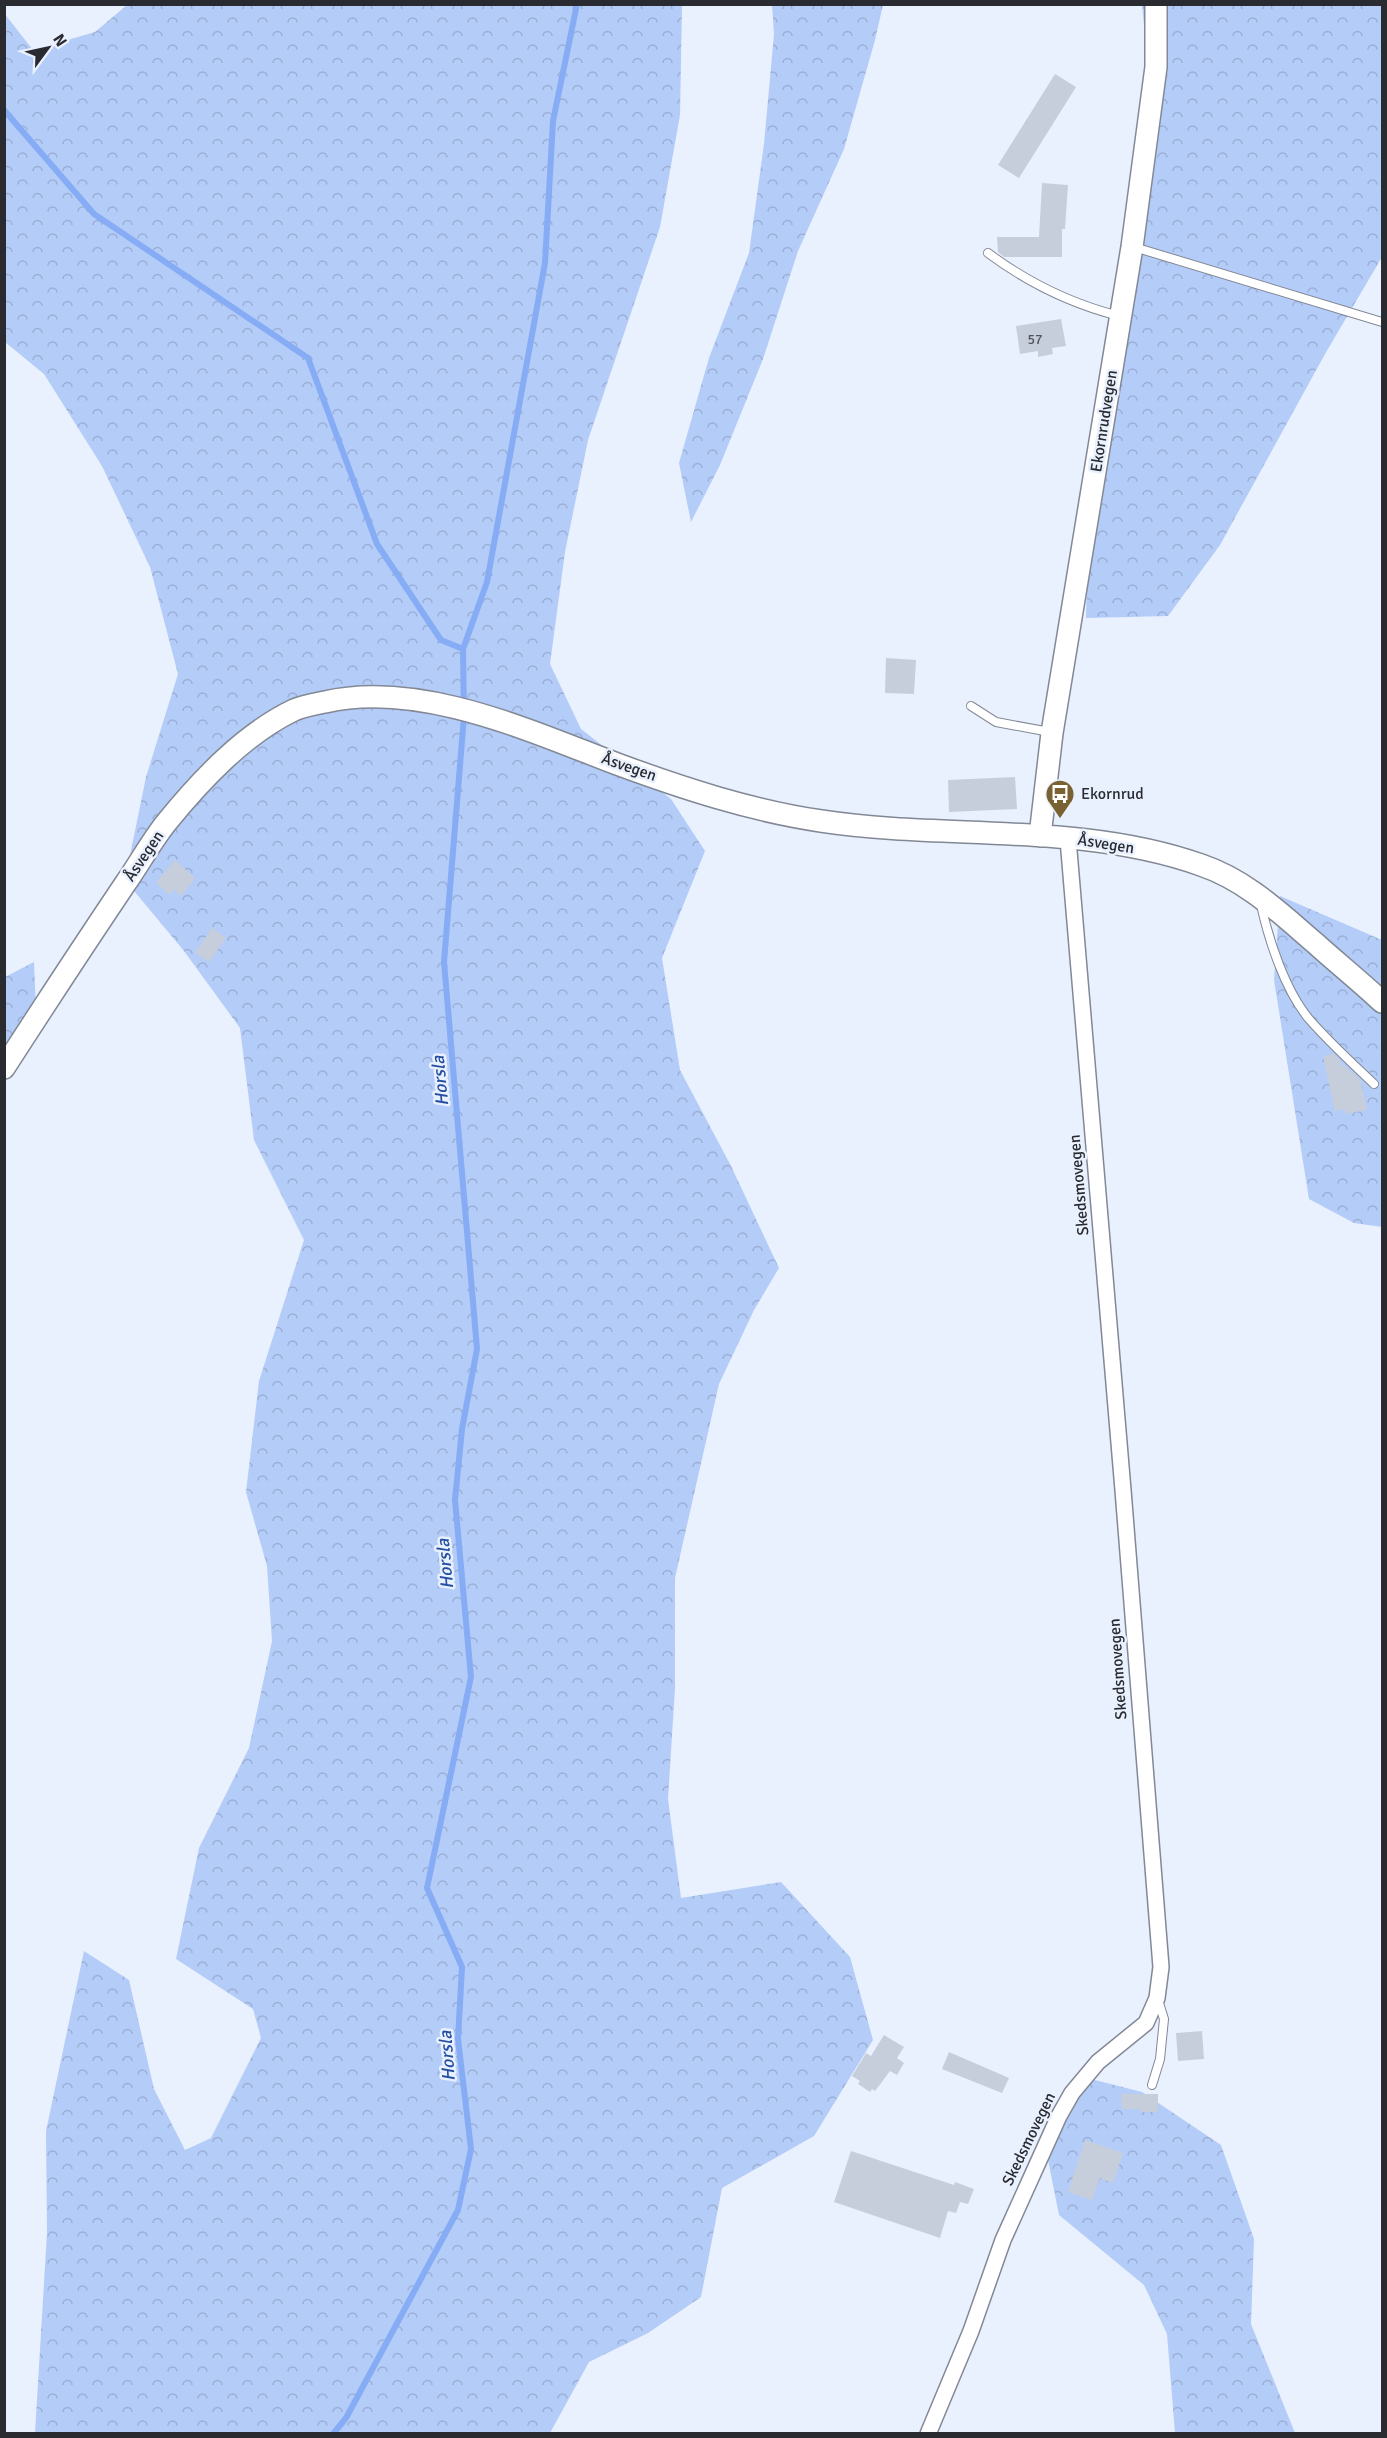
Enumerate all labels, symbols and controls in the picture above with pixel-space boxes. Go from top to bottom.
north arrow [18,18,78,78]
text: N [48,30,71,50]
house number: 57 [1027,331,1043,348]
street label: Ekornrudvegen [1086,369,1122,473]
street label: Åsvegen [599,748,659,786]
bus stop icon: Ekornrud [1044,778,1076,820]
place label: Ekornrud [1081,784,1144,804]
street label: Åsvegen [120,827,168,885]
street label: Åsvegen [1076,830,1136,858]
water label: Horsla [427,1054,453,1107]
street label: Skedsmovegen [1065,1134,1093,1236]
water label: Horsla [432,1537,458,1590]
street label: Skedsmovegen [1104,1618,1132,1720]
water label: Horsla [434,2029,460,2082]
street label: Skedsmovegen [998,2089,1060,2189]

